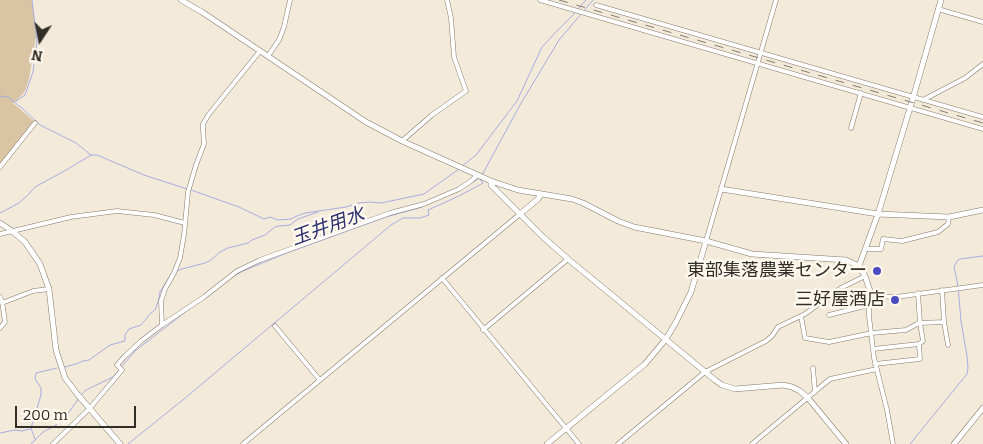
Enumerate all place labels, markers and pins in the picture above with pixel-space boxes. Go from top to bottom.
place label: 東部集落農業センター [687,260,867,282]
marker: 東部集落農業センター [871,265,883,277]
place label: 三好屋酒店 [795,289,885,311]
marker: 三好屋酒店 [889,294,901,306]

